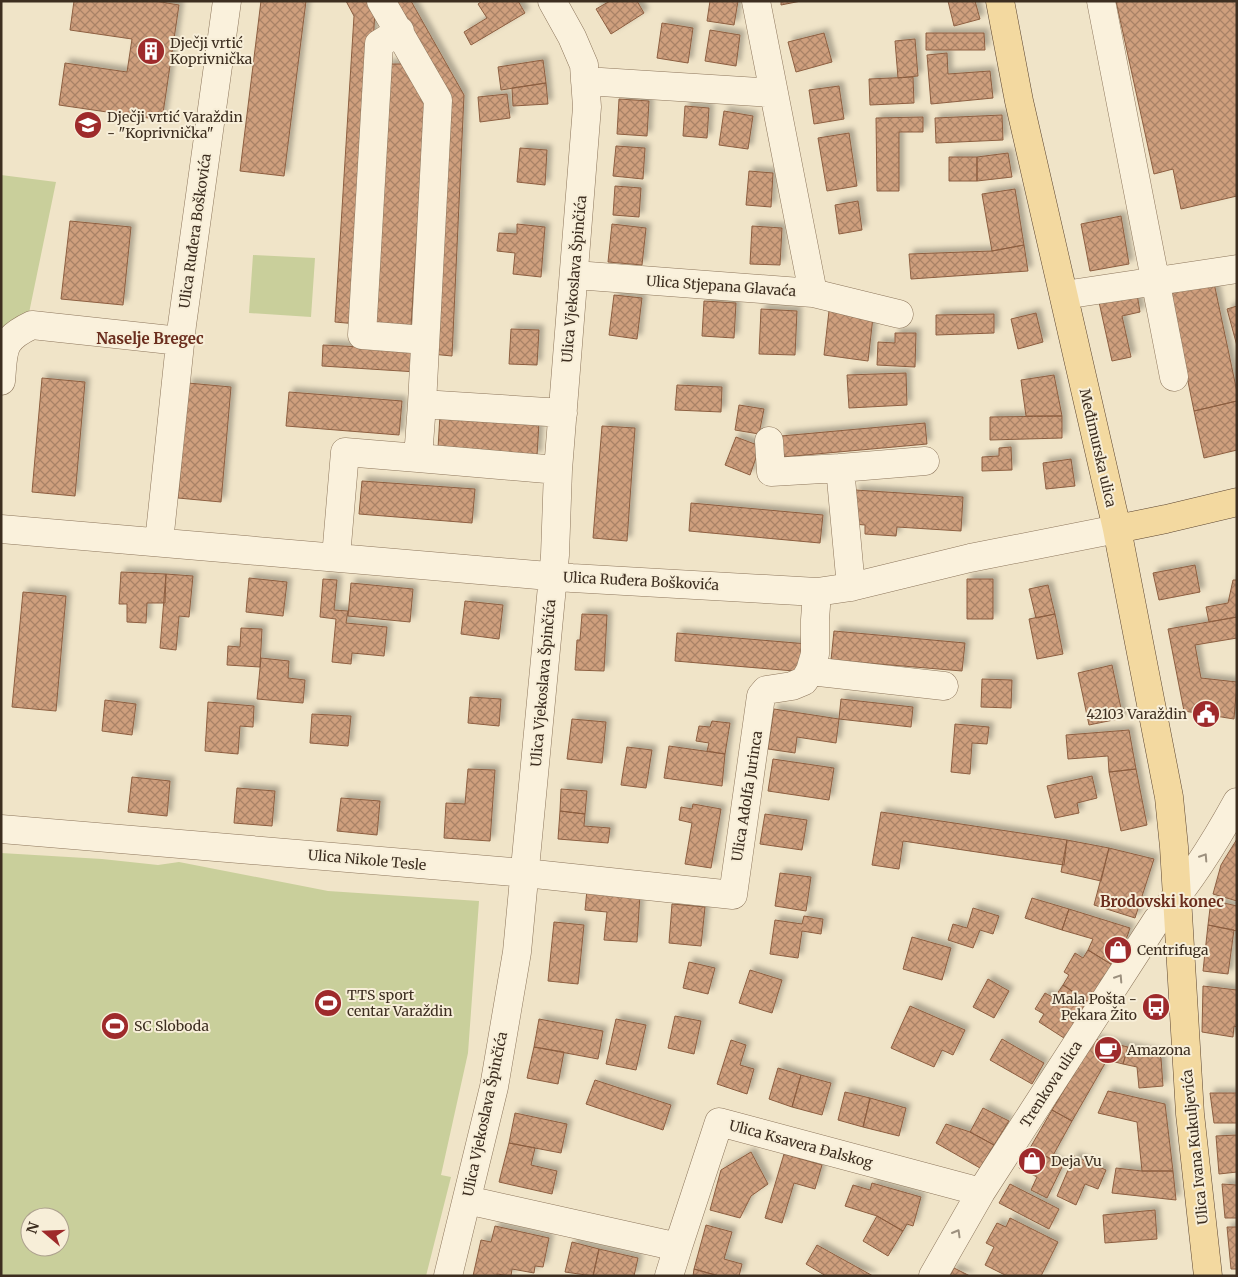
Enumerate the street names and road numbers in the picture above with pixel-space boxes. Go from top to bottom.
street label: Ulica Ruđera Boškovića [175,152,215,310]
street label: Ulica Vjekoslava Špinčića [558,194,590,364]
street label: Ulica Stjepana Glavaća [645,272,797,300]
street label: Međimurska ulica [1076,387,1121,510]
street label: Ulica Ruđera Boškovića [562,568,720,594]
street label: Ulica Vjekoslava Špinčića [527,598,559,768]
street label: Ulica Adolfa Jurinca [728,729,766,863]
street label: Ulica Nikole Tesle [307,846,427,874]
street label: Ulica Vjekoslava Špinčića [459,1029,511,1198]
street label: Trenkova ulica [1016,1037,1086,1131]
street label: Ulica Ivana Kukuljevića [1178,1068,1212,1225]
street label: Ulica Ksavera Đalskog [727,1116,875,1172]

